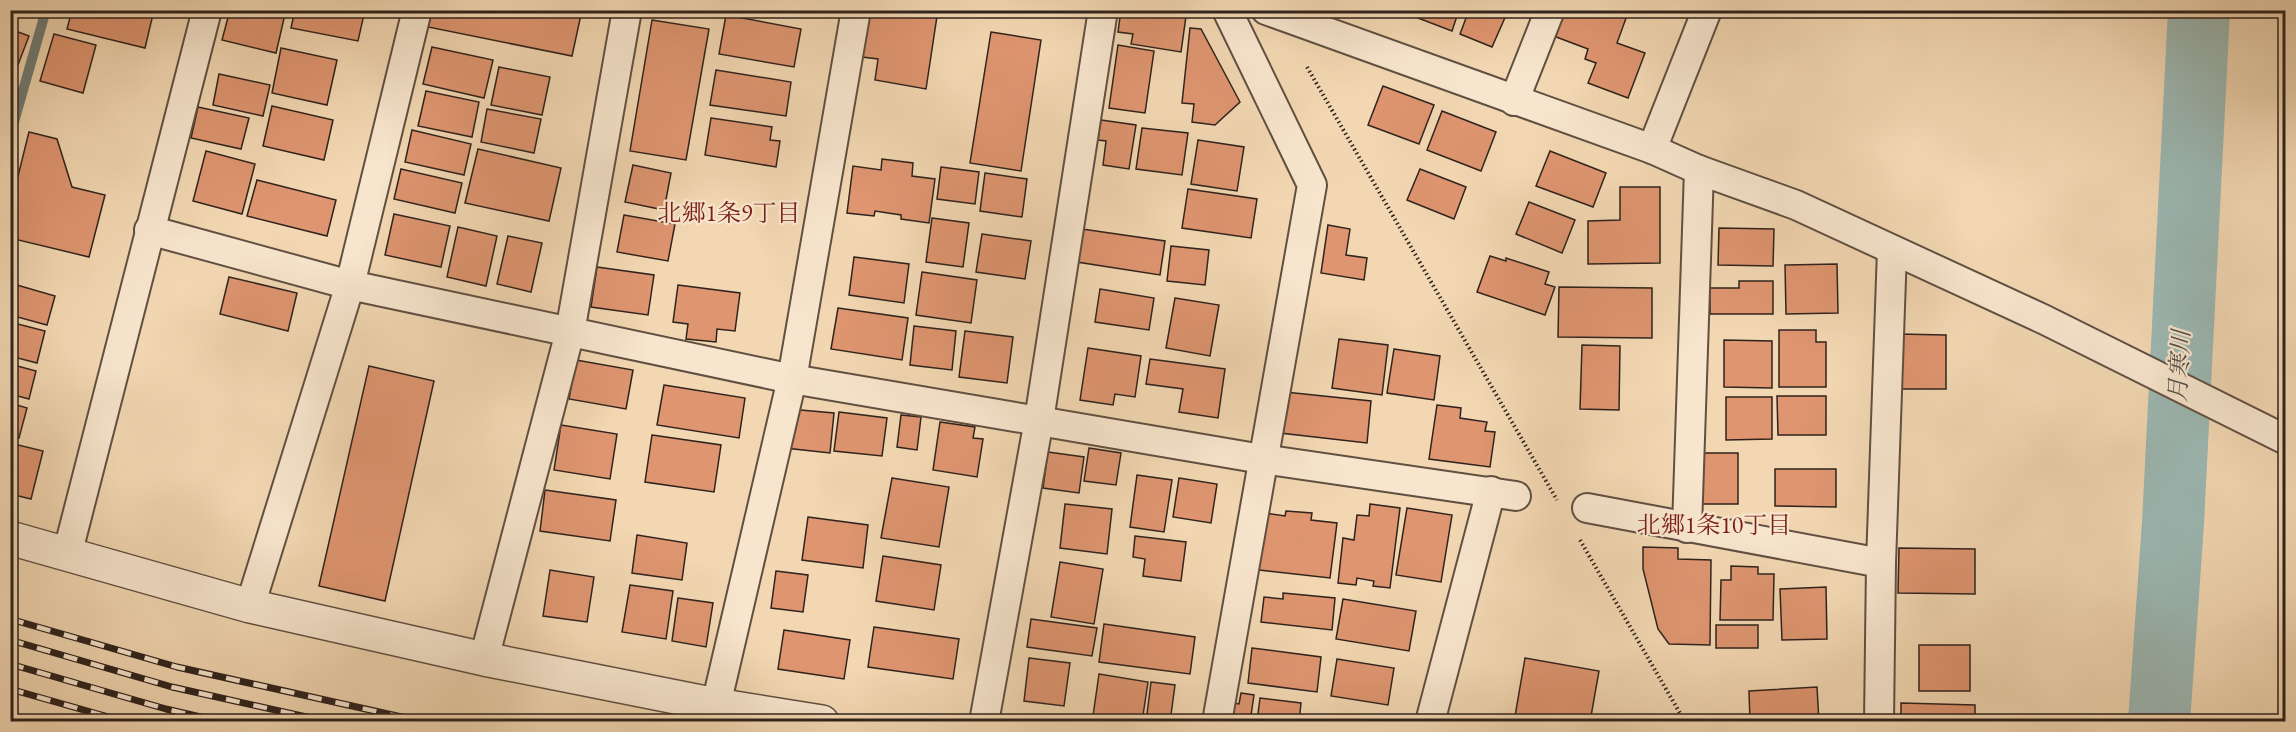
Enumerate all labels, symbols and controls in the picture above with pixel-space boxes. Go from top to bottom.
district label: 北郷1条9丁目 [657,197,801,228]
water label: 月寒川 [2162,326,2197,403]
district label: 北郷1条10丁目 [1637,509,1791,540]

